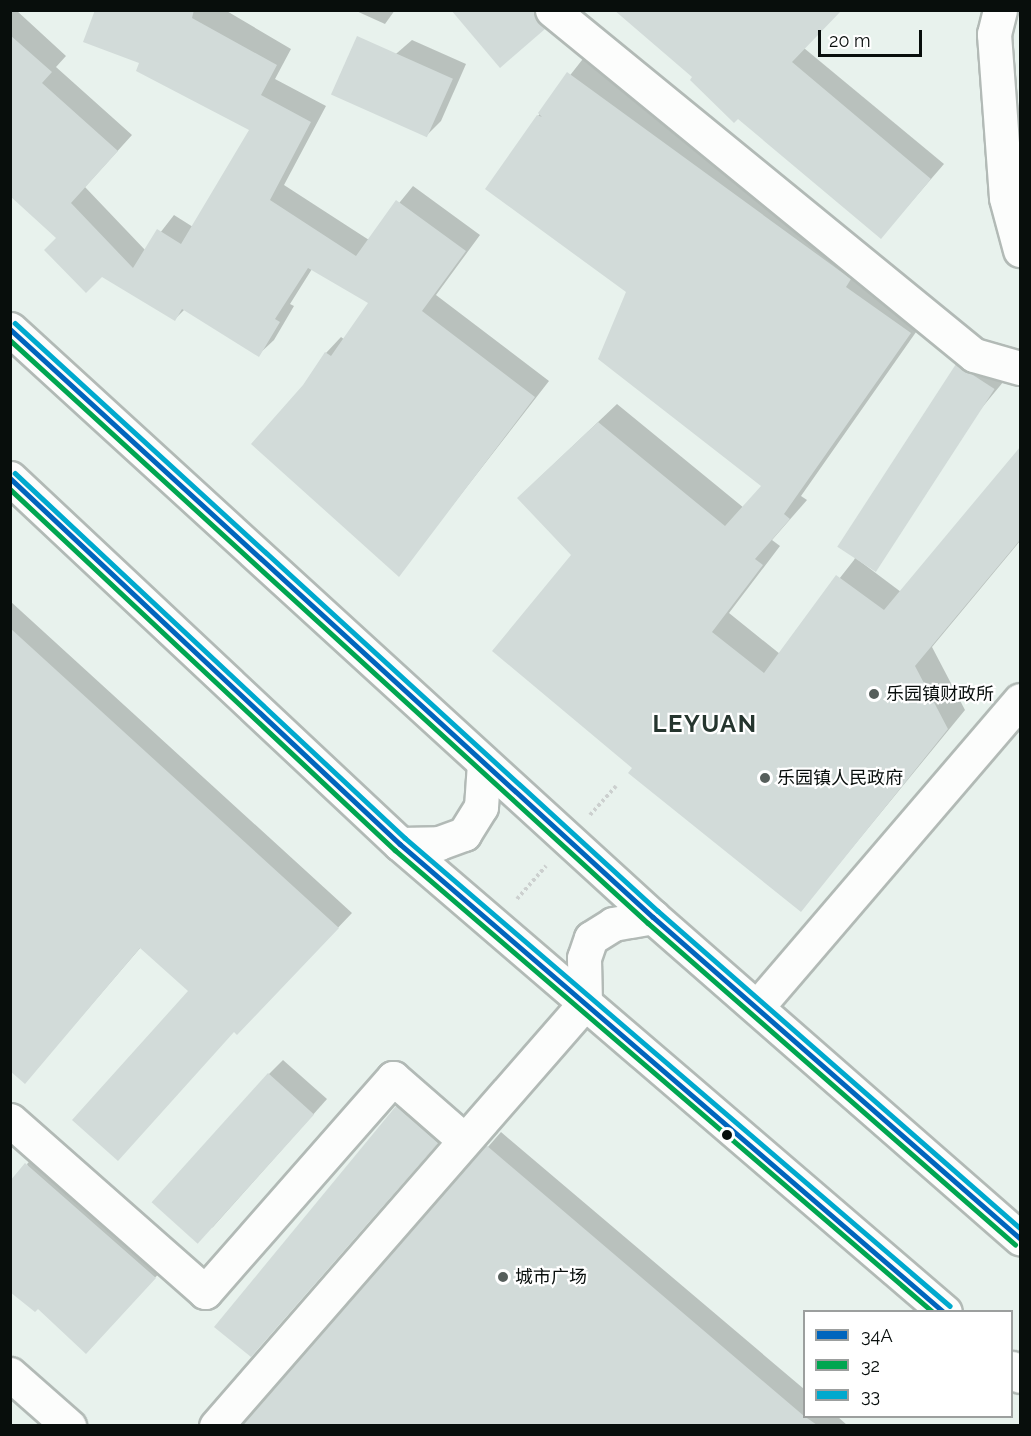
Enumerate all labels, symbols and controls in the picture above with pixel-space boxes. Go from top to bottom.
scale bar [821,18,924,56]
text: 20 m [829,30,871,51]
place label: 乐园镇财政所 [886,683,994,705]
marker: 乐园镇财政所 [867,687,881,701]
district label: LEYUAN [652,710,758,738]
place label: 乐园镇人民政府 [777,767,903,789]
marker: 乐园镇人民政府 [758,771,772,785]
unlabelled marker [721,1129,733,1141]
place label: 城市广场 [515,1266,587,1288]
marker: 城市广场 [496,1270,510,1284]
legend [803,1310,1013,1418]
text: 34A [861,1325,893,1346]
text: 32 [861,1355,880,1376]
text: 33 [861,1385,880,1406]

